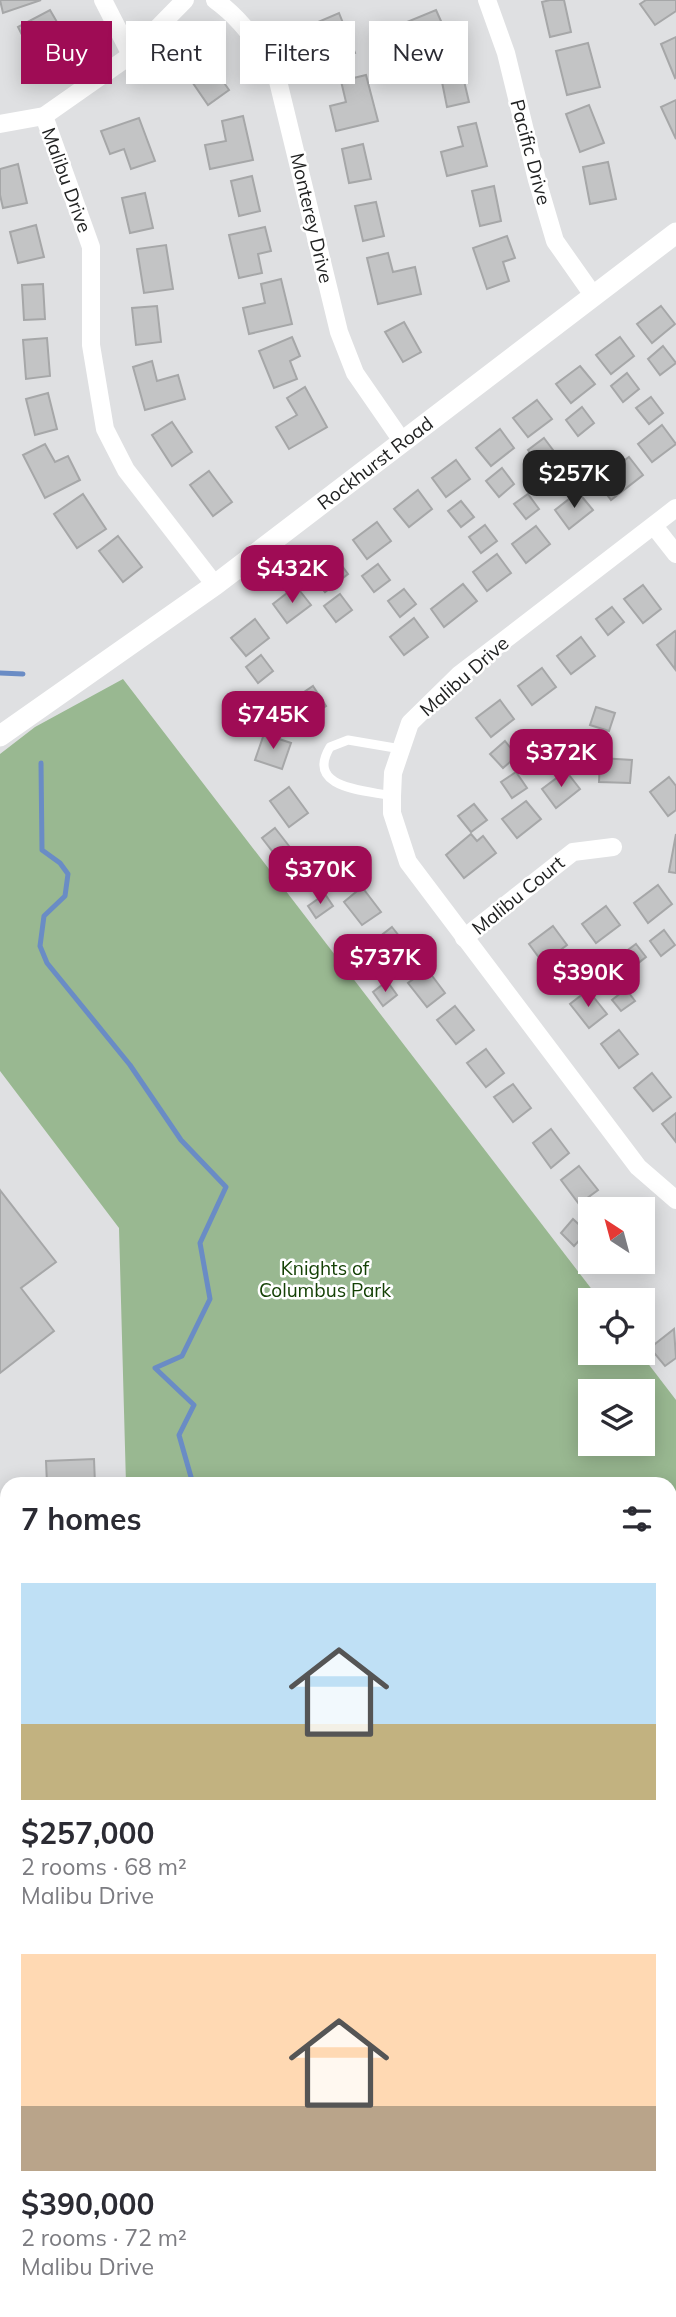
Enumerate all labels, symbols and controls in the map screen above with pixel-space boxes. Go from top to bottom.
chip: Buy [21,21,112,84]
chip: Rent [126,21,226,84]
chip: Filters [240,21,355,84]
chip: New [369,21,468,84]
street label: Pacific Drive [505,97,557,207]
street label: Malibu Drive [37,124,97,236]
street label: Monterey Drive [285,150,339,286]
street label: Rockhurst Road [312,411,438,515]
pin: $257K [525,450,623,510]
text: $257K [539,458,609,487]
pin: $432K [243,546,341,605]
text: $432K [257,553,327,582]
street label: Malibu Drive [415,631,513,721]
pin: $745K [224,692,322,751]
text: $745K [238,699,308,728]
pin: $372K [512,730,610,789]
text: $372K [526,737,596,766]
pin: $370K [271,846,369,906]
street label: Malibu Court [467,850,569,940]
text: $370K [285,854,355,883]
pin: $737K [336,934,434,994]
text: $737K [350,942,420,971]
pin: $390K [539,950,637,1009]
text: $390K [553,957,623,986]
north arrow [578,1197,654,1274]
map controls [578,1197,655,1456]
park label: Knights of Columbus Park [259,1256,391,1302]
button: locate [578,1288,655,1365]
button: layers [578,1379,655,1456]
text: 7 homes [21,1500,142,1538]
icon: filters [618,1500,656,1538]
icon: home [276,1629,402,1755]
text: $257,000 [21,1814,154,1852]
text: 2 rooms · 68 m² [21,1852,187,1881]
text: Malibu Drive [21,1881,154,1910]
icon: home [276,2000,402,2126]
text: $390,000 [21,2185,154,2223]
text: 2 rooms · 72 m² [21,2223,187,2252]
text: Malibu Drive [21,2252,154,2281]

